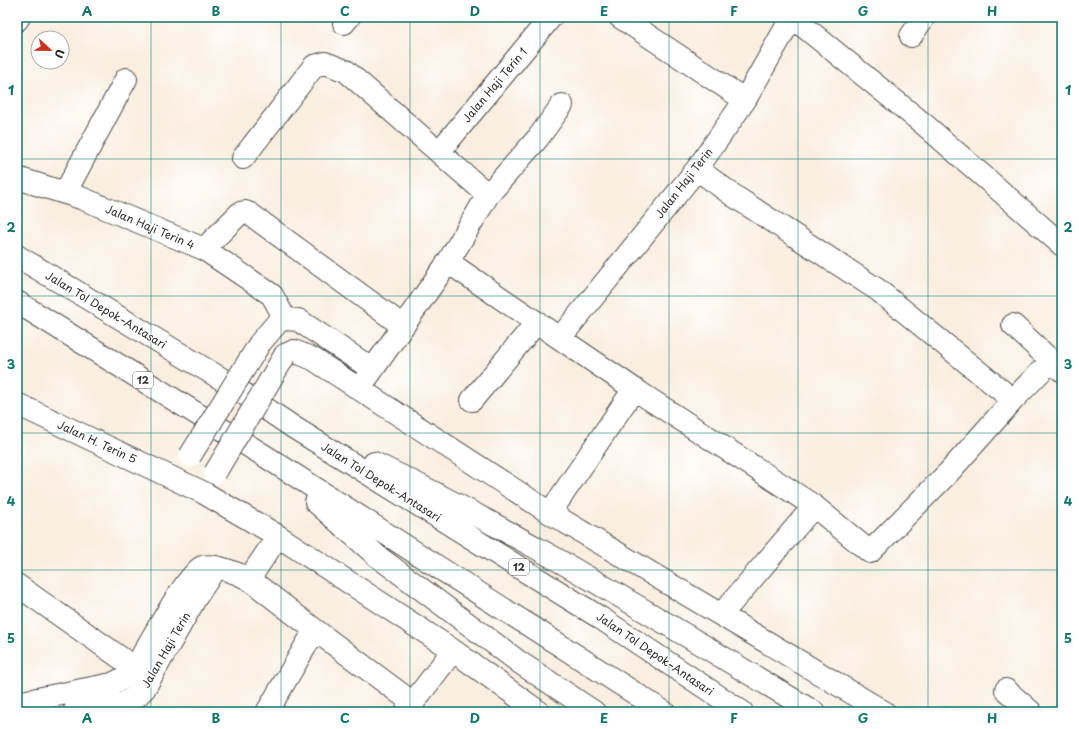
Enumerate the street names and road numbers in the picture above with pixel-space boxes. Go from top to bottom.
street label: Jalan Haji Terin 1 [458,43,531,126]
street label: Jalan Haji Terin [651,144,716,221]
street label: Jalan Haji Terin 4 [103,200,197,253]
street label: Jalan Tol Depok–Antasari [43,267,170,353]
road number: 12 [133,372,153,388]
street label: Jalan H. Terin 5 [55,416,140,467]
street label: Jalan Tol Depok–Antasari [318,438,444,525]
road number: 12 [509,559,529,575]
street label: Jalan Tol Depok–Antasari [593,608,717,699]
street label: Jalan Haji Terin [137,609,194,691]

